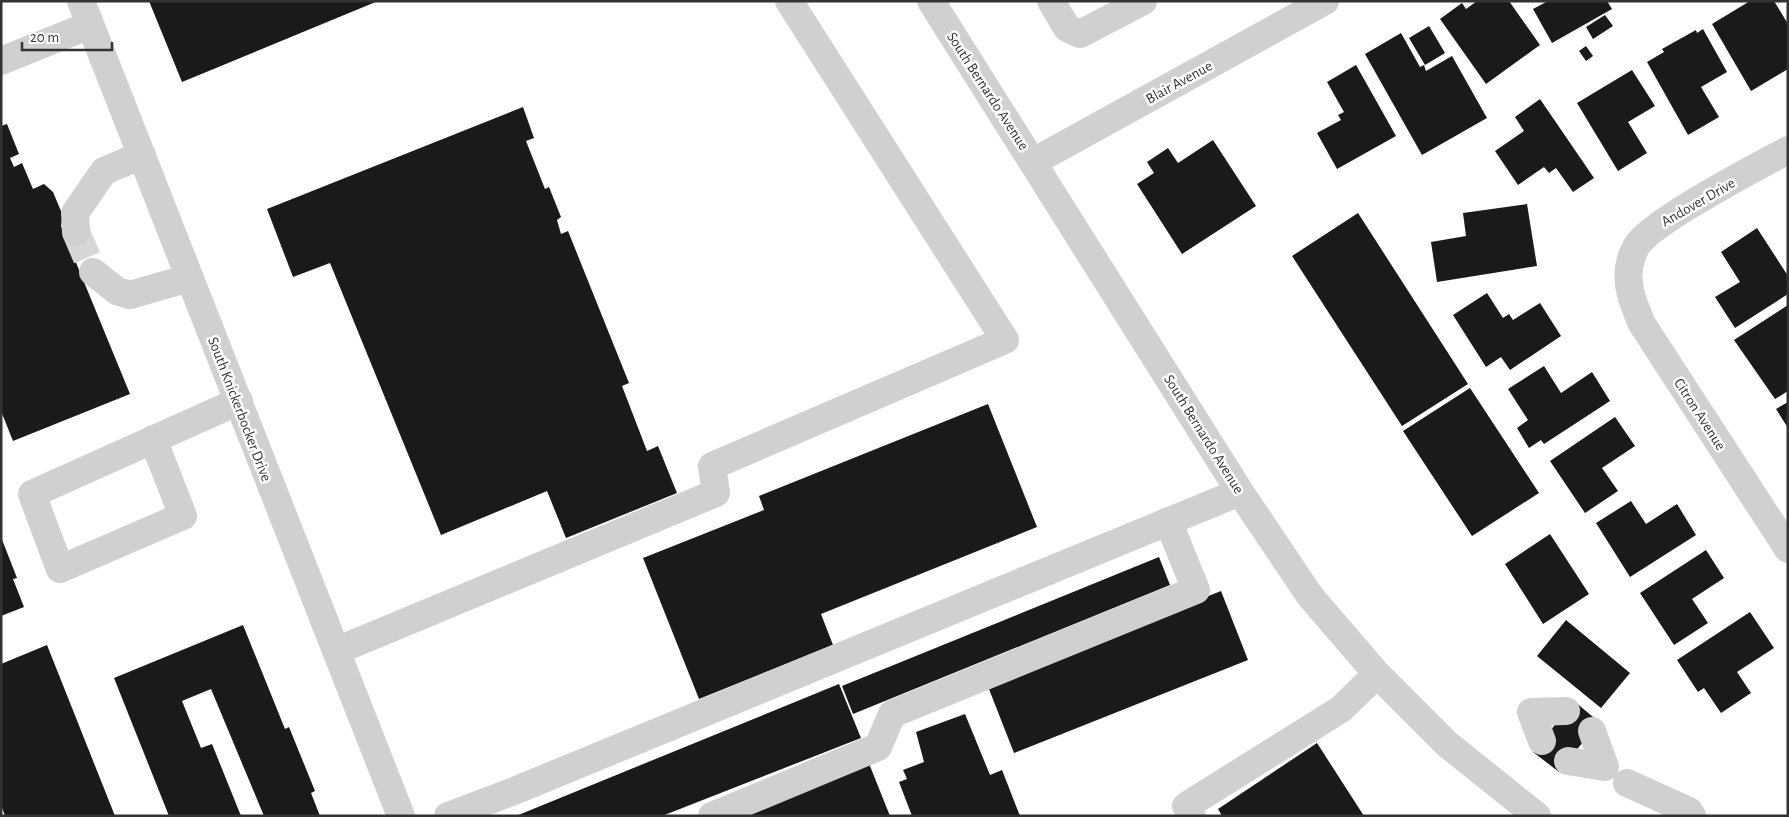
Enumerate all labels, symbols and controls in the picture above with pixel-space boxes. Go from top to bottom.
scale bar [22,20,112,52]
text: 20 m [30,30,59,45]
street label: South Bernardo Avenue [944,30,1031,153]
street label: Blair Avenue [1144,58,1215,107]
street label: Andover Drive [1659,175,1738,230]
street label: South Knickerbocker Drive [205,335,274,484]
street label: South Bernardo Avenue [1161,372,1246,496]
street label: Citron Avenue [1671,376,1728,453]

